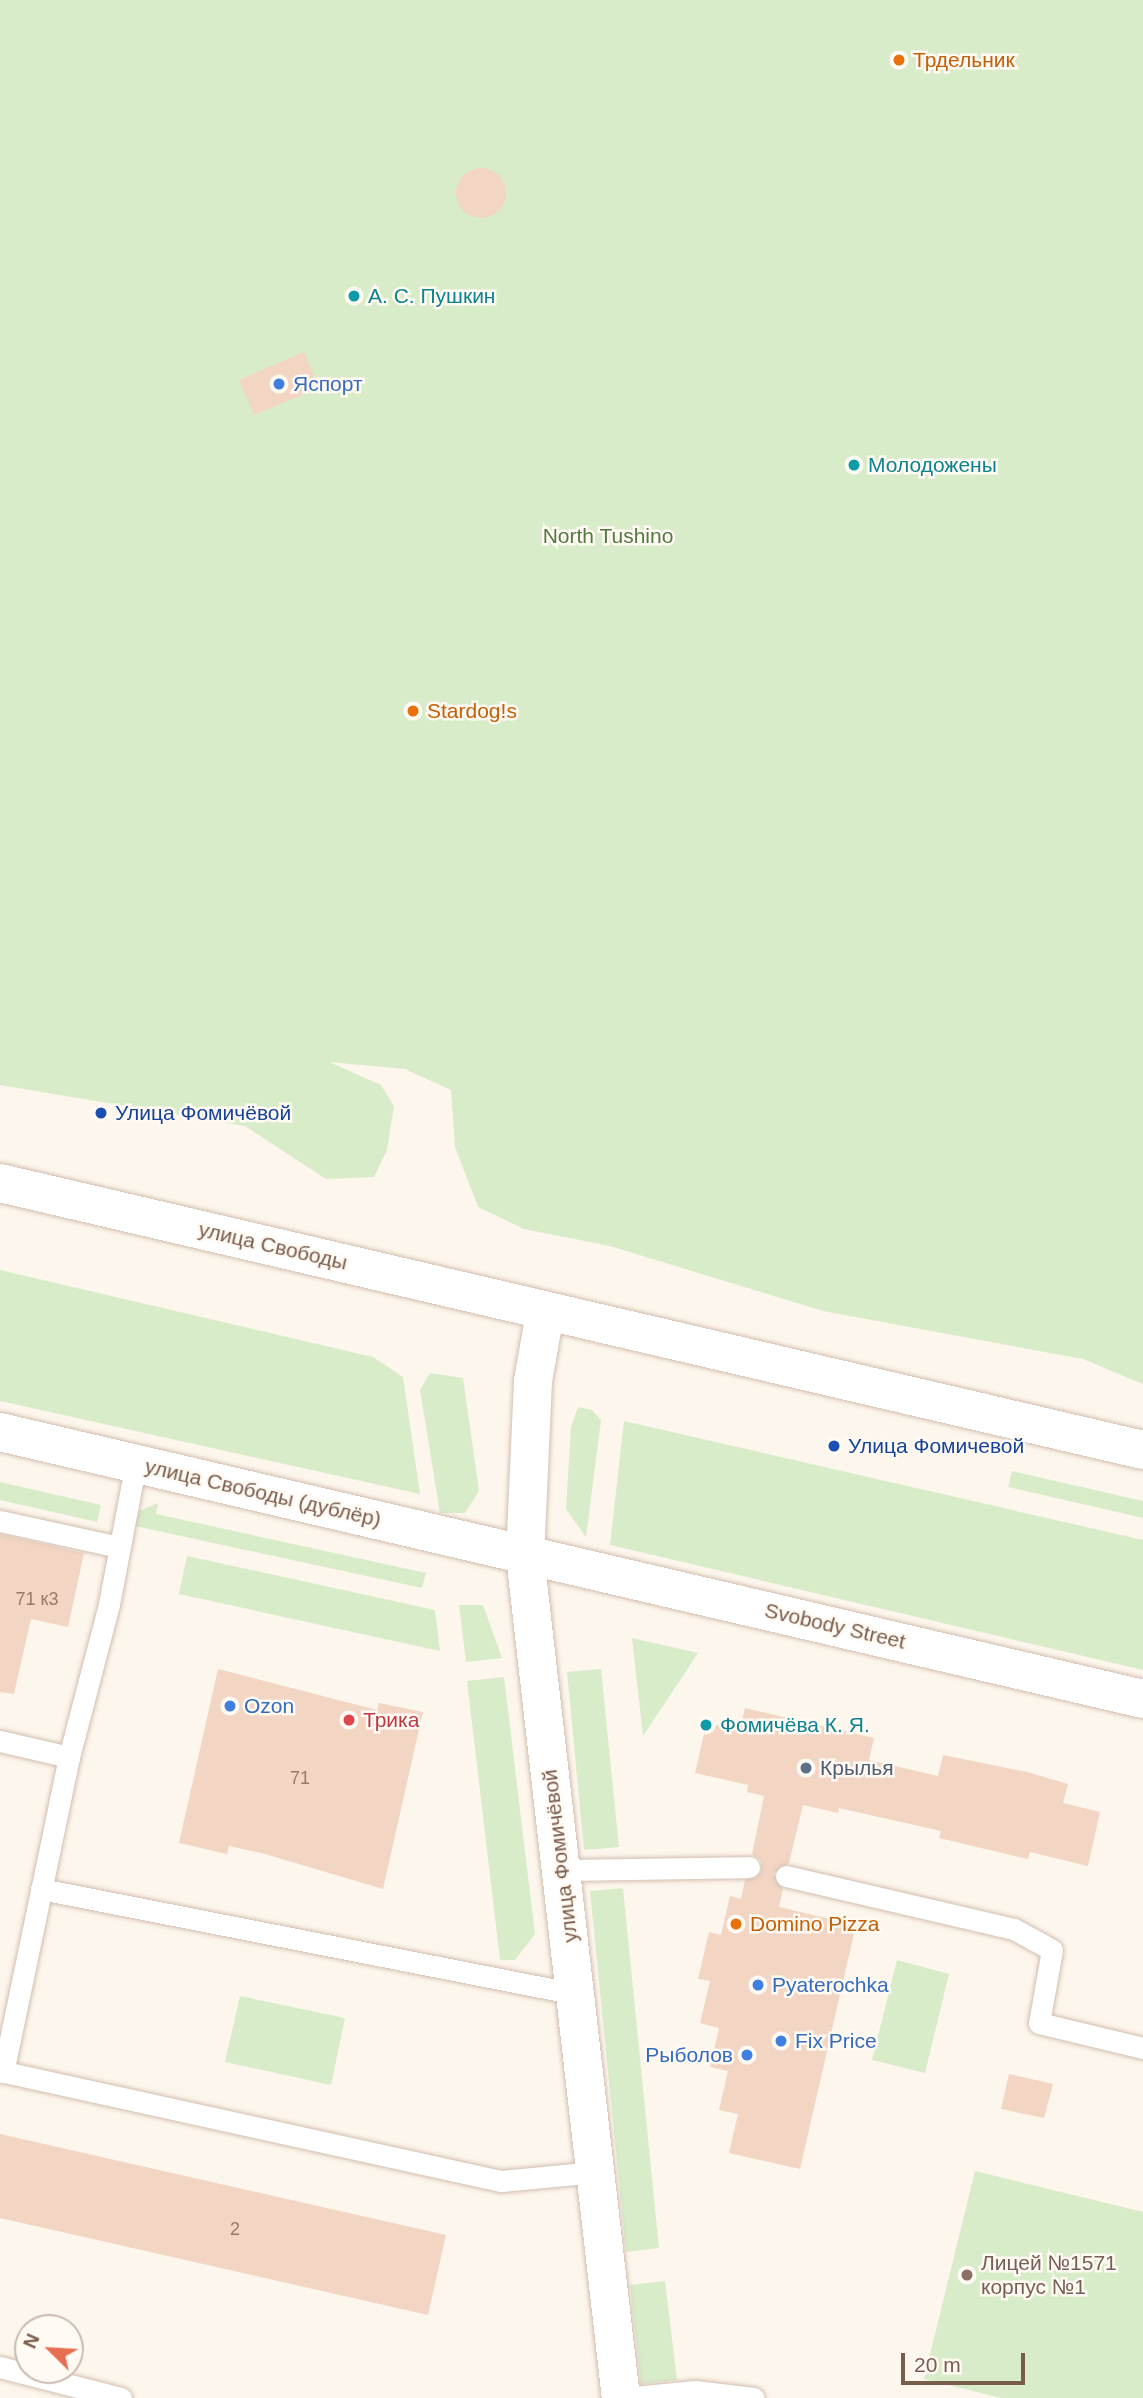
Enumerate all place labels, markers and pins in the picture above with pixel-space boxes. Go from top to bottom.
place label: Трдельник [913,47,1015,73]
marker: Трдельник [891,52,907,68]
place label: А. С. Пушкин [368,283,495,309]
marker: А. С. Пушкин [346,288,362,304]
place label: Яспорт [293,371,363,397]
marker: Яспорт [271,376,287,392]
place label: Молодожены [868,452,997,478]
marker: Молодожены [846,457,862,473]
place label: Stardog!s [427,698,517,724]
marker: Stardog!s [405,703,421,719]
place label: Улица Фомичёвой [115,1100,291,1126]
marker: Улица Фомичёвой [93,1105,109,1121]
place label: Улица Фомичевой [848,1433,1024,1459]
marker: Улица Фомичевой [826,1438,842,1454]
place label: Ozon [244,1693,294,1719]
marker: Ozon [222,1698,238,1714]
place label: Трика [363,1707,419,1733]
marker: Трика [341,1712,357,1728]
place label: Фомичёва К. Я. [720,1712,870,1738]
marker: Фомичёва К. Я. [698,1717,714,1733]
place label: Крылья [820,1755,894,1781]
marker: Крылья [798,1760,814,1776]
place label: Domino Pizza [750,1911,880,1937]
marker: Domino Pizza [728,1916,744,1932]
place label: Pyaterochka [772,1972,889,1998]
marker: Pyaterochka [750,1977,766,1993]
place label: Fix Price [795,2028,877,2054]
marker: Fix Price [773,2033,789,2049]
place label: Рыболов [645,2042,733,2068]
marker: Рыболов [739,2047,755,2063]
place label: Лицей №1571 корпус №1 [981,2250,1117,2300]
marker: Лицей №1571 корпус №1 [959,2267,975,2283]

